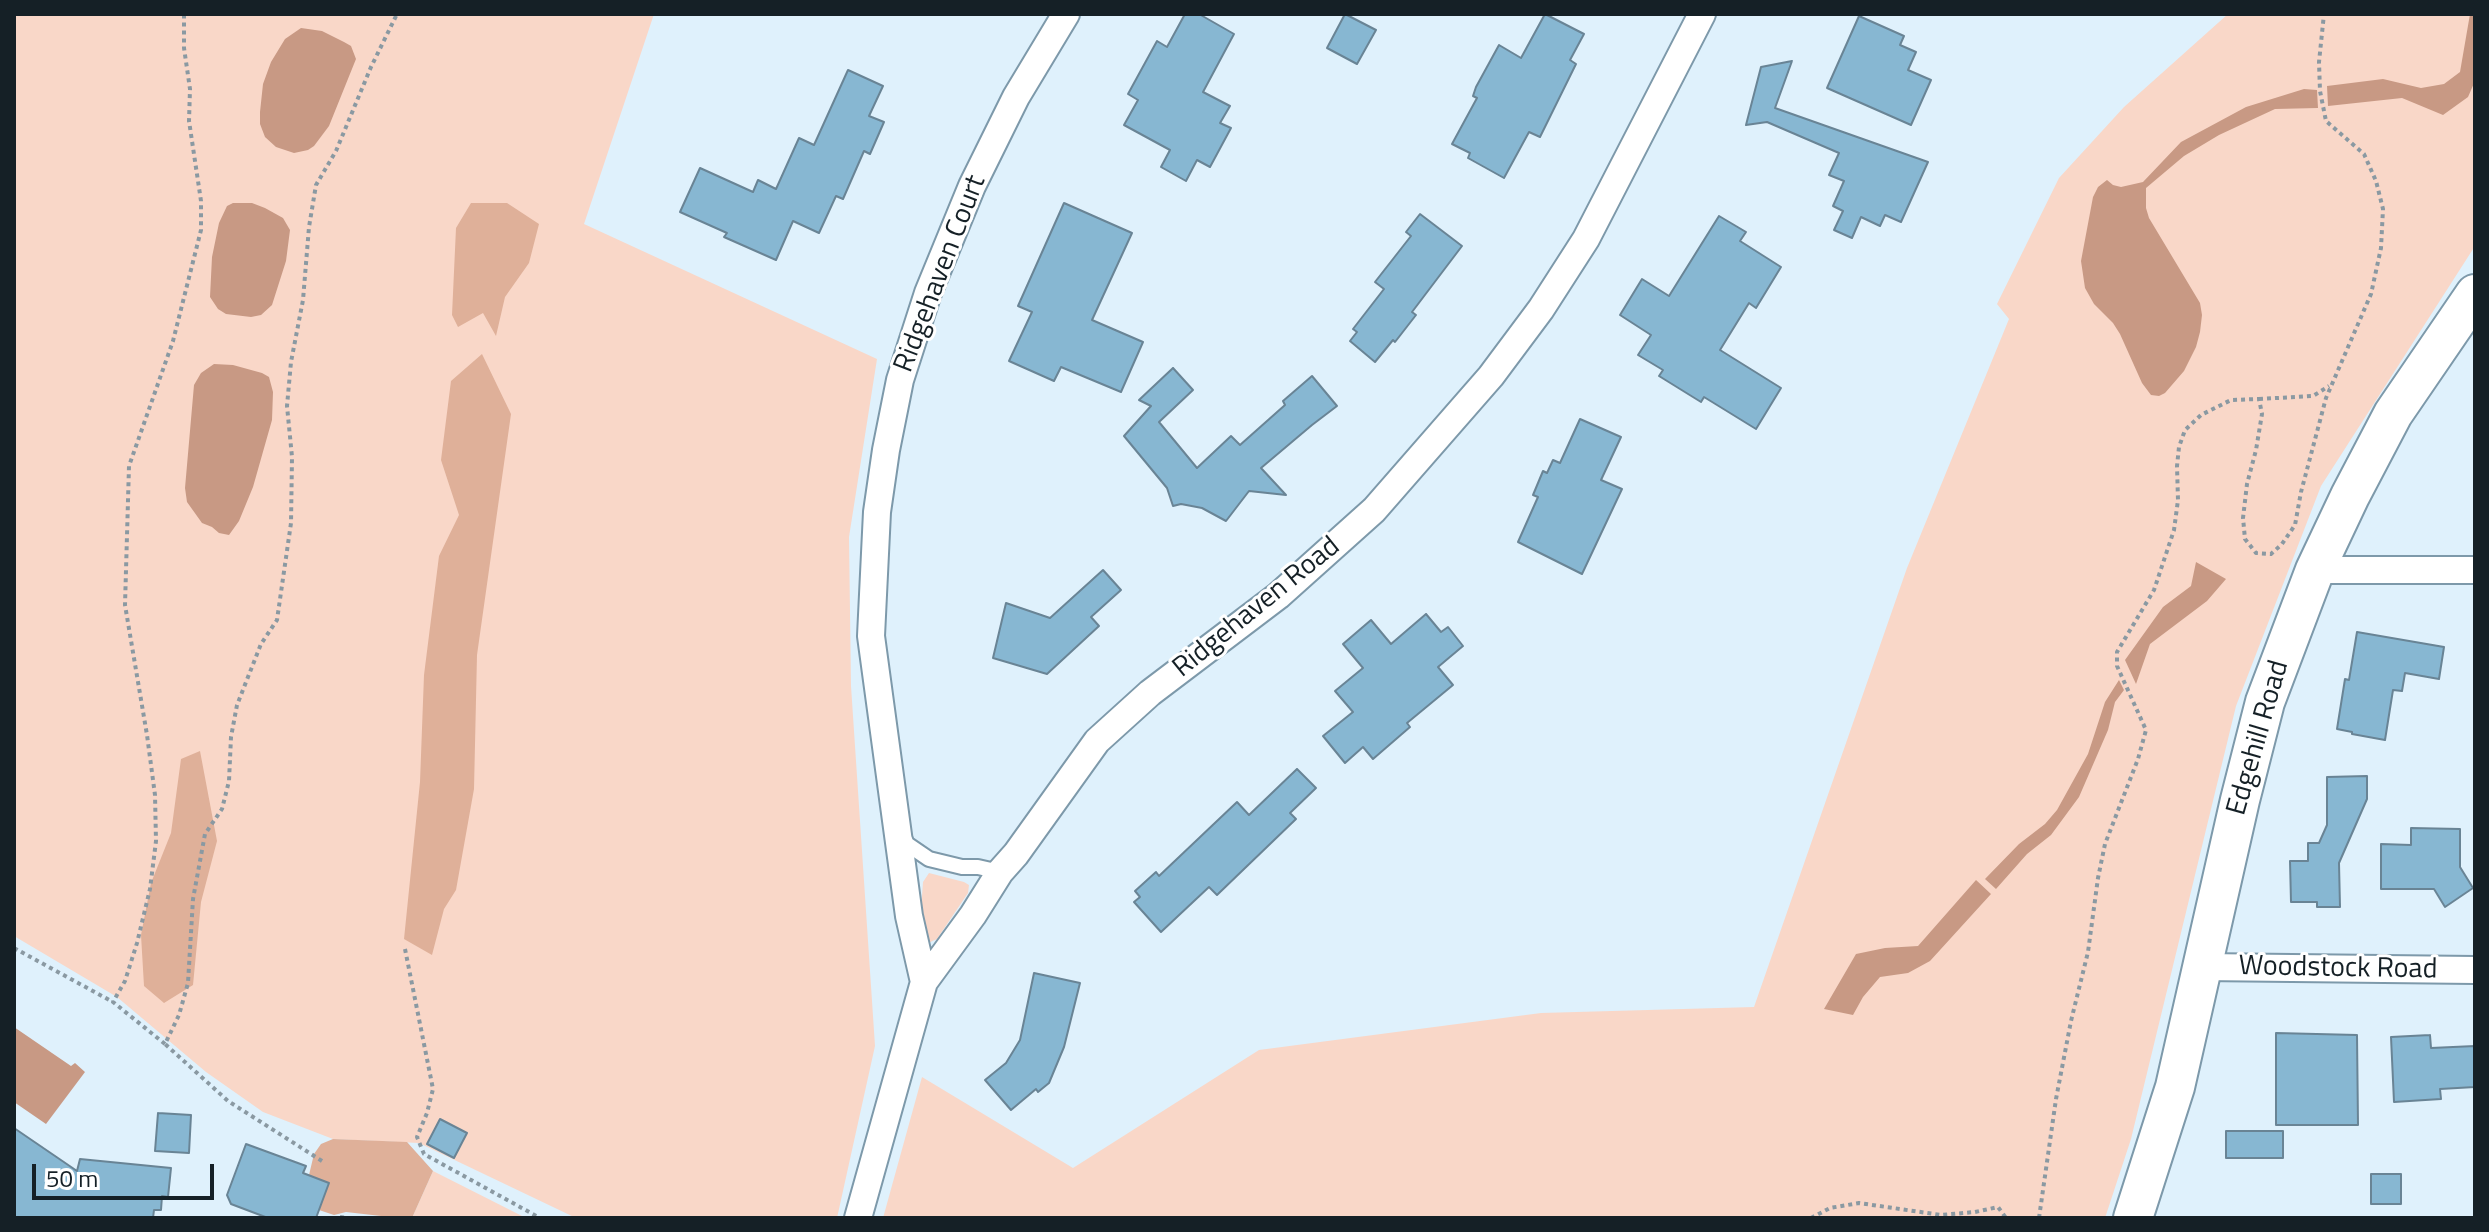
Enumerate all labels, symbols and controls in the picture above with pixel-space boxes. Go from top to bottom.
street label: Ridgehaven Court [888,171,994,377]
street label: Ridgehaven Road [1167,530,1347,686]
street label: Edgehill Road [2221,657,2297,819]
street label: Woodstock Road [2238,950,2438,988]
scale bar [36,1148,218,1198]
text: 50 m [46,1160,98,1196]

